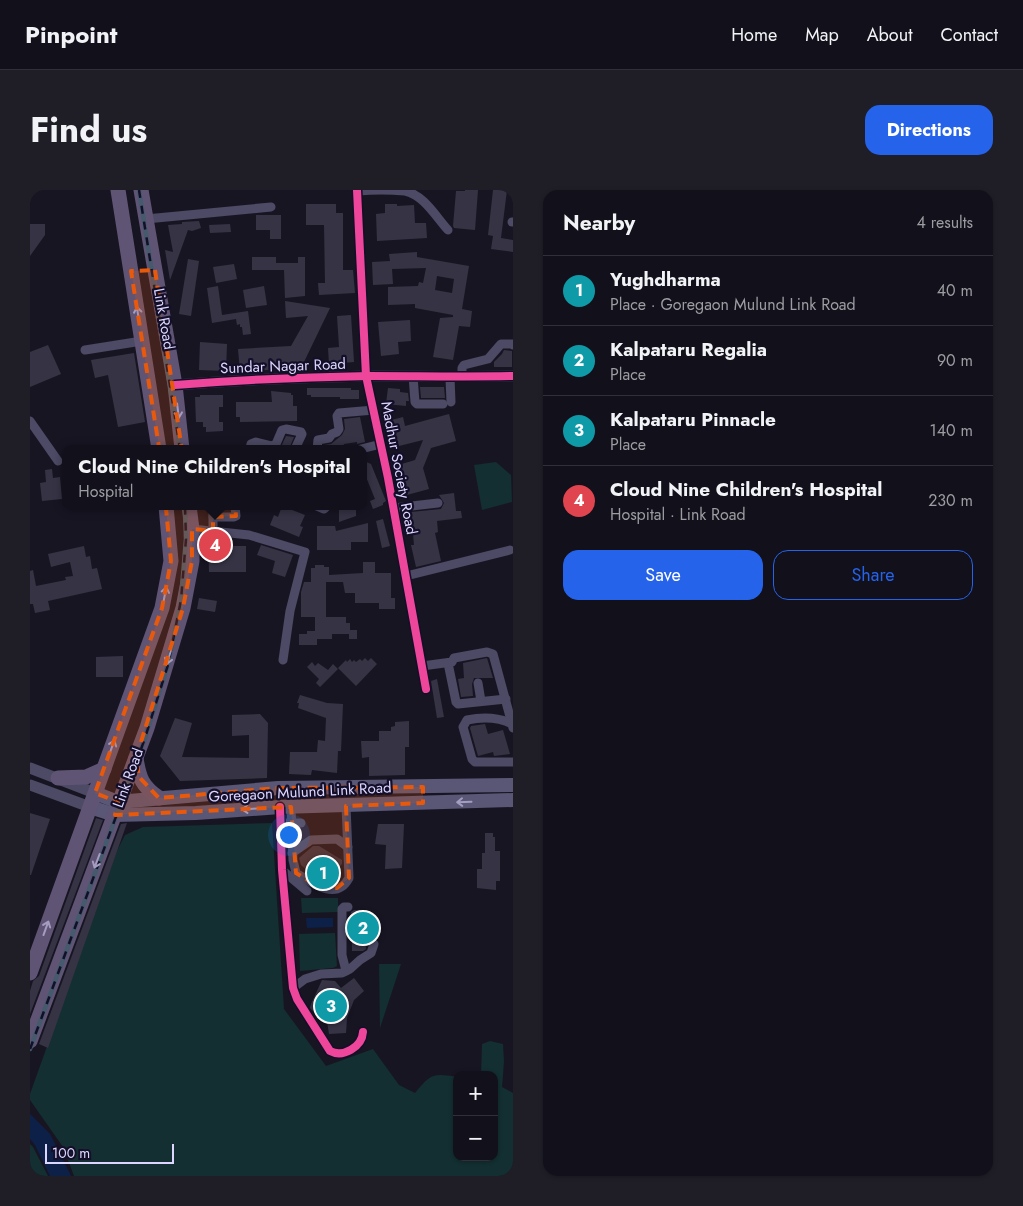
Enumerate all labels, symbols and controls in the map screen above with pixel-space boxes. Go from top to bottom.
text: Pinpoint [25,17,117,52]
text: Home [731,22,777,48]
text: Map [805,22,839,48]
text: About [867,22,912,48]
text: Contact [940,22,998,48]
text: Find us [30,105,147,155]
button: Directions [865,105,993,155]
text: Nearby [563,208,635,238]
text: 4 results [917,211,973,234]
text: Yughdharma [610,266,721,293]
text: 1 [575,279,583,302]
text: 40 m [937,279,973,302]
street label: Link Road [148,287,180,351]
text: Place · Goregaon Mulund Link Road [610,293,856,316]
one-way arrow [132,307,142,323]
text: Kalpataru Regalia [610,336,767,363]
text: 2 [574,349,584,372]
text: 90 m [937,349,973,372]
street label: Sundar Nagar Road [220,353,346,379]
text: Place [610,363,646,386]
street label: Madhur Society Road [375,399,423,537]
one-way arrow [173,402,183,418]
text: Kalpataru Pinnacle [610,406,776,433]
text: 3 [574,419,584,442]
text: 140 m [930,419,973,442]
text: Place [610,433,646,456]
popup [62,445,367,510]
text: Cloud Nine Children's Hospital [78,453,351,480]
text: Cloud Nine Children's Hospital [610,476,882,503]
text: Hospital [78,480,133,503]
text: 4 [573,489,585,512]
text: 230 m [928,489,973,512]
text: Hospital · Link Road [610,503,746,526]
pin: 4 [199,526,231,564]
button: Save [563,550,763,600]
button: Share [773,550,973,600]
one-way arrow [161,586,170,602]
one-way arrow [163,648,173,664]
one-way arrow [108,740,117,755]
street label: Link Road [107,745,149,811]
street label: Goregaon Mulund Link Road [208,776,392,808]
one-way arrow [457,797,473,806]
one-way arrow [242,804,258,814]
your location [276,822,302,848]
one-way arrow [92,853,101,868]
pin: 1 [307,854,339,892]
pin: 2 [347,909,379,947]
one-way arrow [42,920,51,936]
pin: 3 [315,987,347,1025]
map controls [453,1071,498,1161]
button: + [453,1071,498,1116]
button: − [453,1116,498,1161]
scale bar [45,1141,174,1164]
text: 100 m [52,1143,90,1163]

